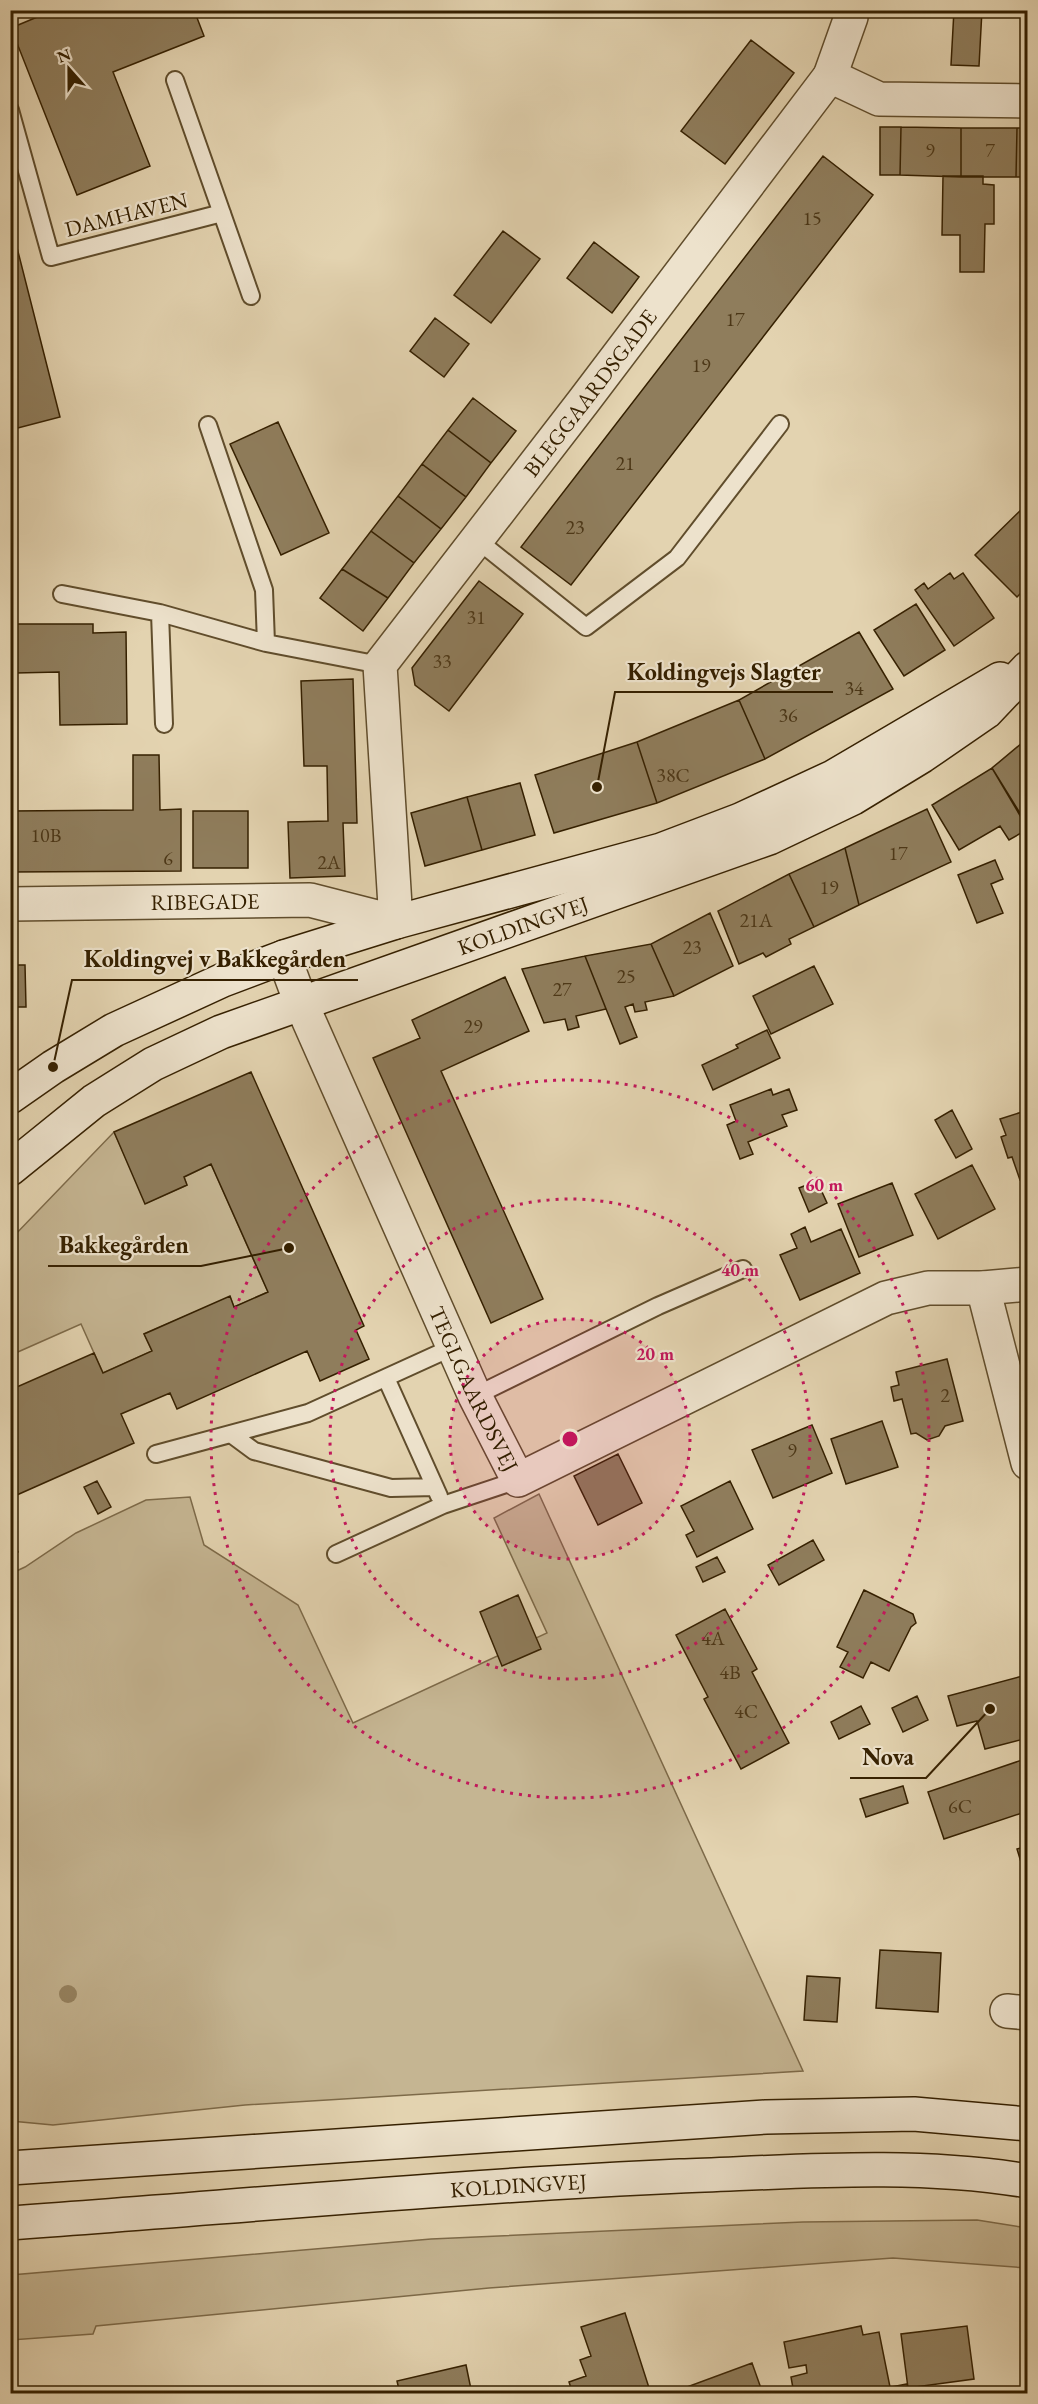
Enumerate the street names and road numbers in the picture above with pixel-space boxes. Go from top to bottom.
street label: DAMHAVEN [62,185,191,244]
street label: BLEGGAARDSGADE [517,303,663,483]
street label: RIBEGADE [150,887,260,917]
street label: KOLDINGVEJ [454,889,592,962]
street label: TEGLGAARDSVEJ [422,1302,525,1477]
street label: KOLDINGVEJ [449,2167,588,2204]

